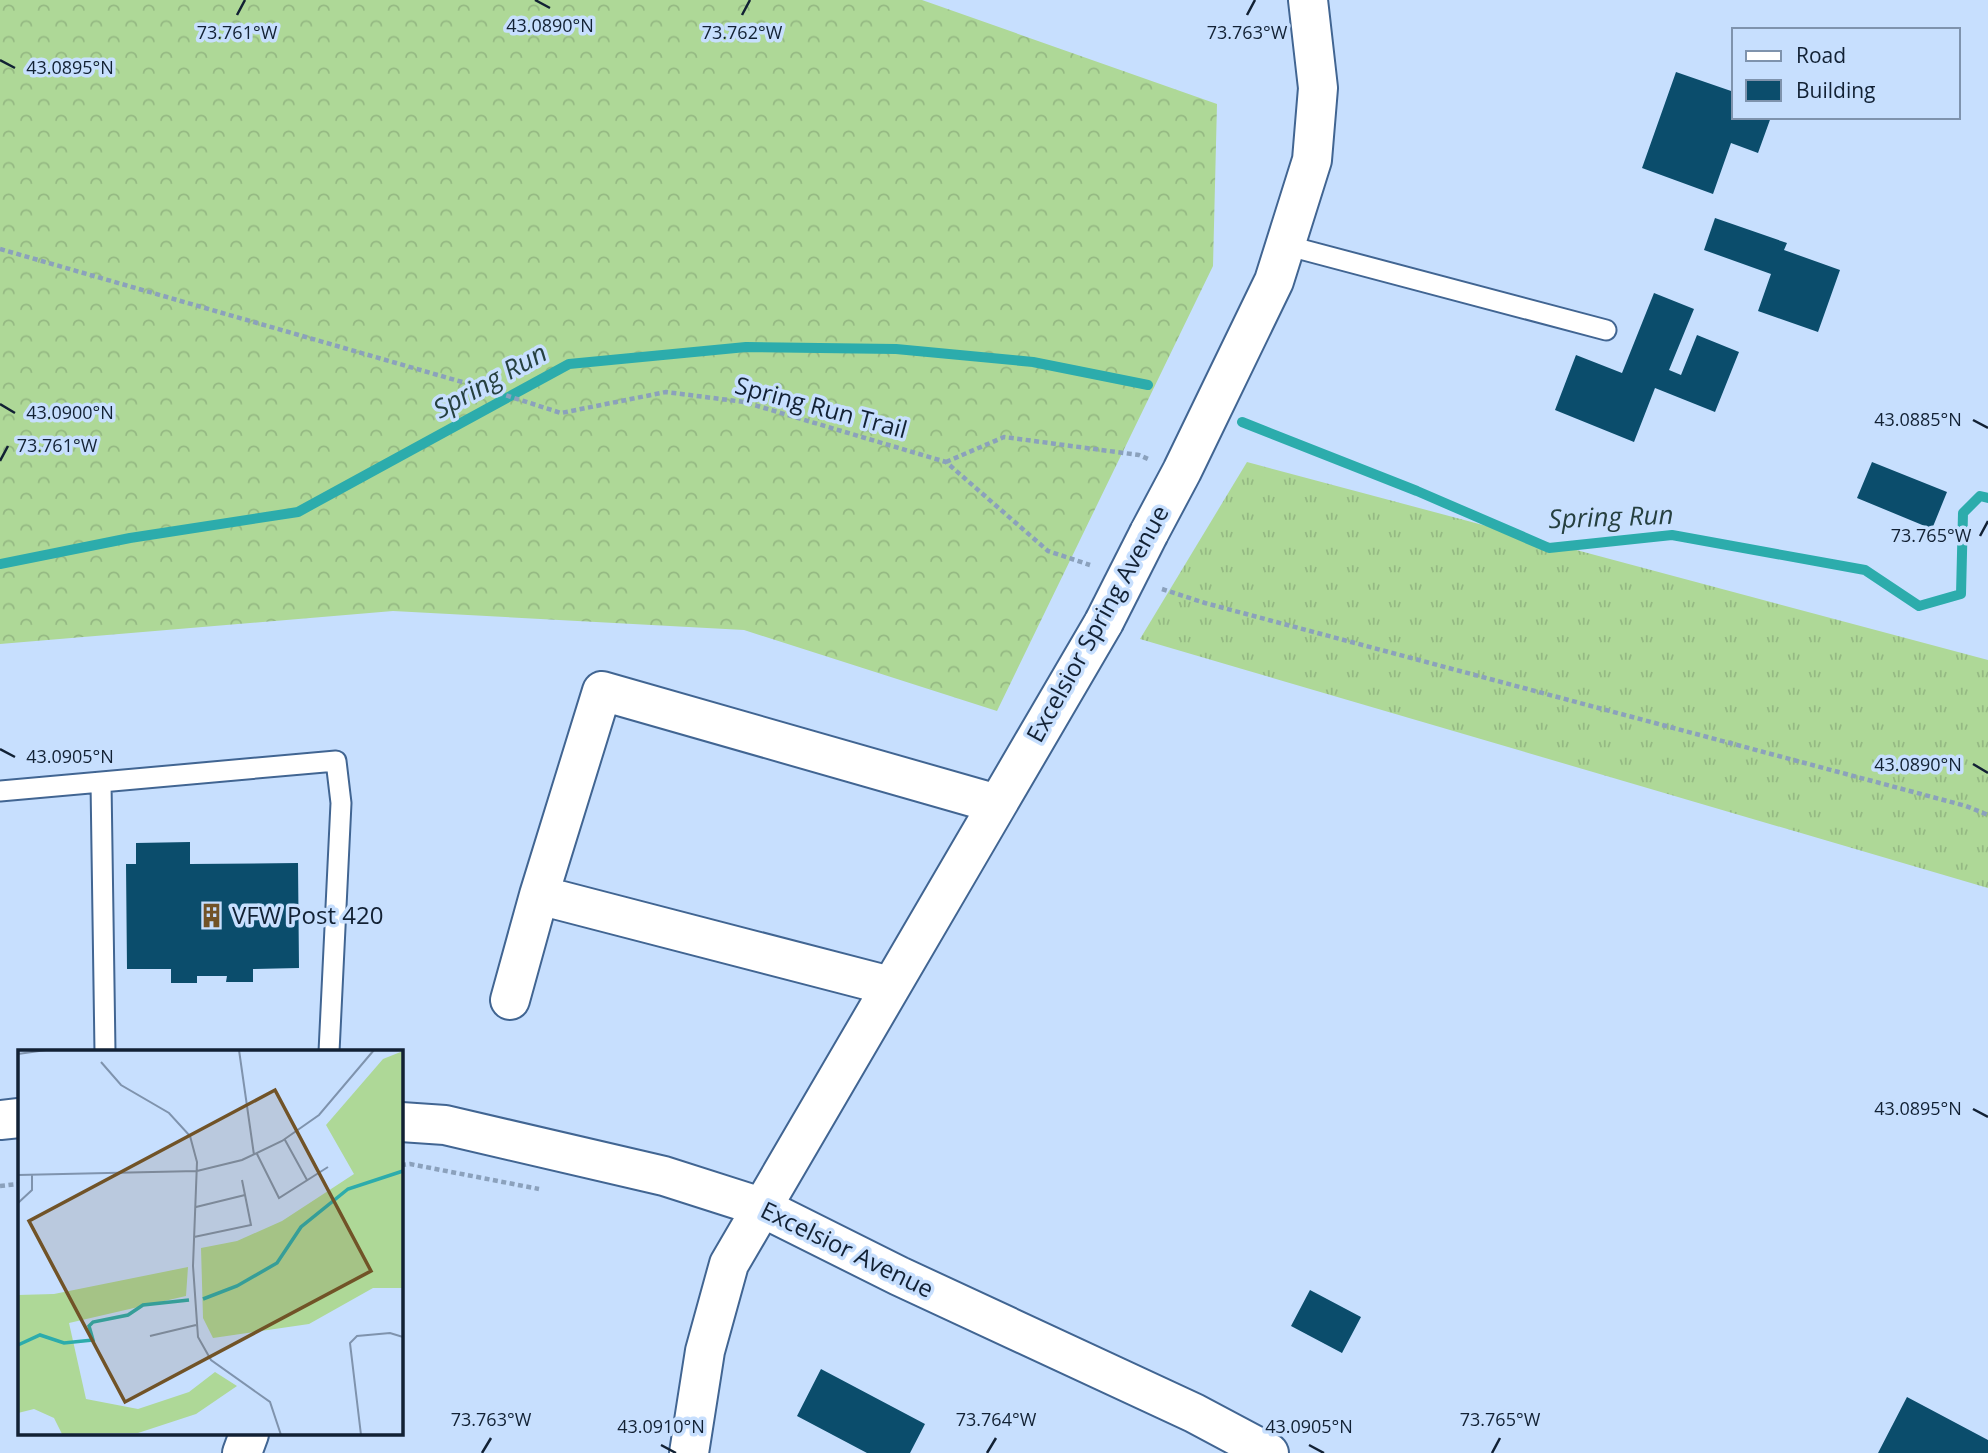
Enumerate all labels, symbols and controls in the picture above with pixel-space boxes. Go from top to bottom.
text: 43.0890°N [506,13,594,37]
text: 73.761°W [197,20,278,44]
text: 73.762°W [702,20,783,44]
text: 73.763°W [1207,20,1288,44]
legend [1732,28,1960,119]
text: Road [1796,41,1846,69]
text: 43.0895°N [26,55,114,79]
text: Building [1796,76,1875,104]
water label: Spring Run [426,334,553,426]
street label: Spring Run Trail [732,368,911,445]
text: 43.0900°N [26,400,114,424]
text: 43.0885°N [1874,407,1962,431]
text: 73.761°W [17,433,98,457]
water label: Spring Run [1548,496,1674,536]
street label: Excelsior Spring Avenue [1018,499,1176,748]
text: 73.765°W [1891,523,1972,547]
text: 43.0905°N [26,744,114,768]
text: 43.0890°N [1874,752,1962,776]
place label: VFW Post 420 [232,898,383,931]
building icon: VFW Post 420 [198,902,226,930]
inset map [18,1050,402,1436]
text: 43.0895°N [1874,1096,1962,1120]
street label: Excelsior Avenue [756,1193,940,1305]
text: 73.763°W [451,1407,532,1431]
text: 73.764°W [956,1407,1037,1431]
text: 73.765°W [1460,1407,1541,1431]
text: 43.0910°N [617,1414,705,1438]
text: 43.0905°N [1265,1414,1353,1438]

